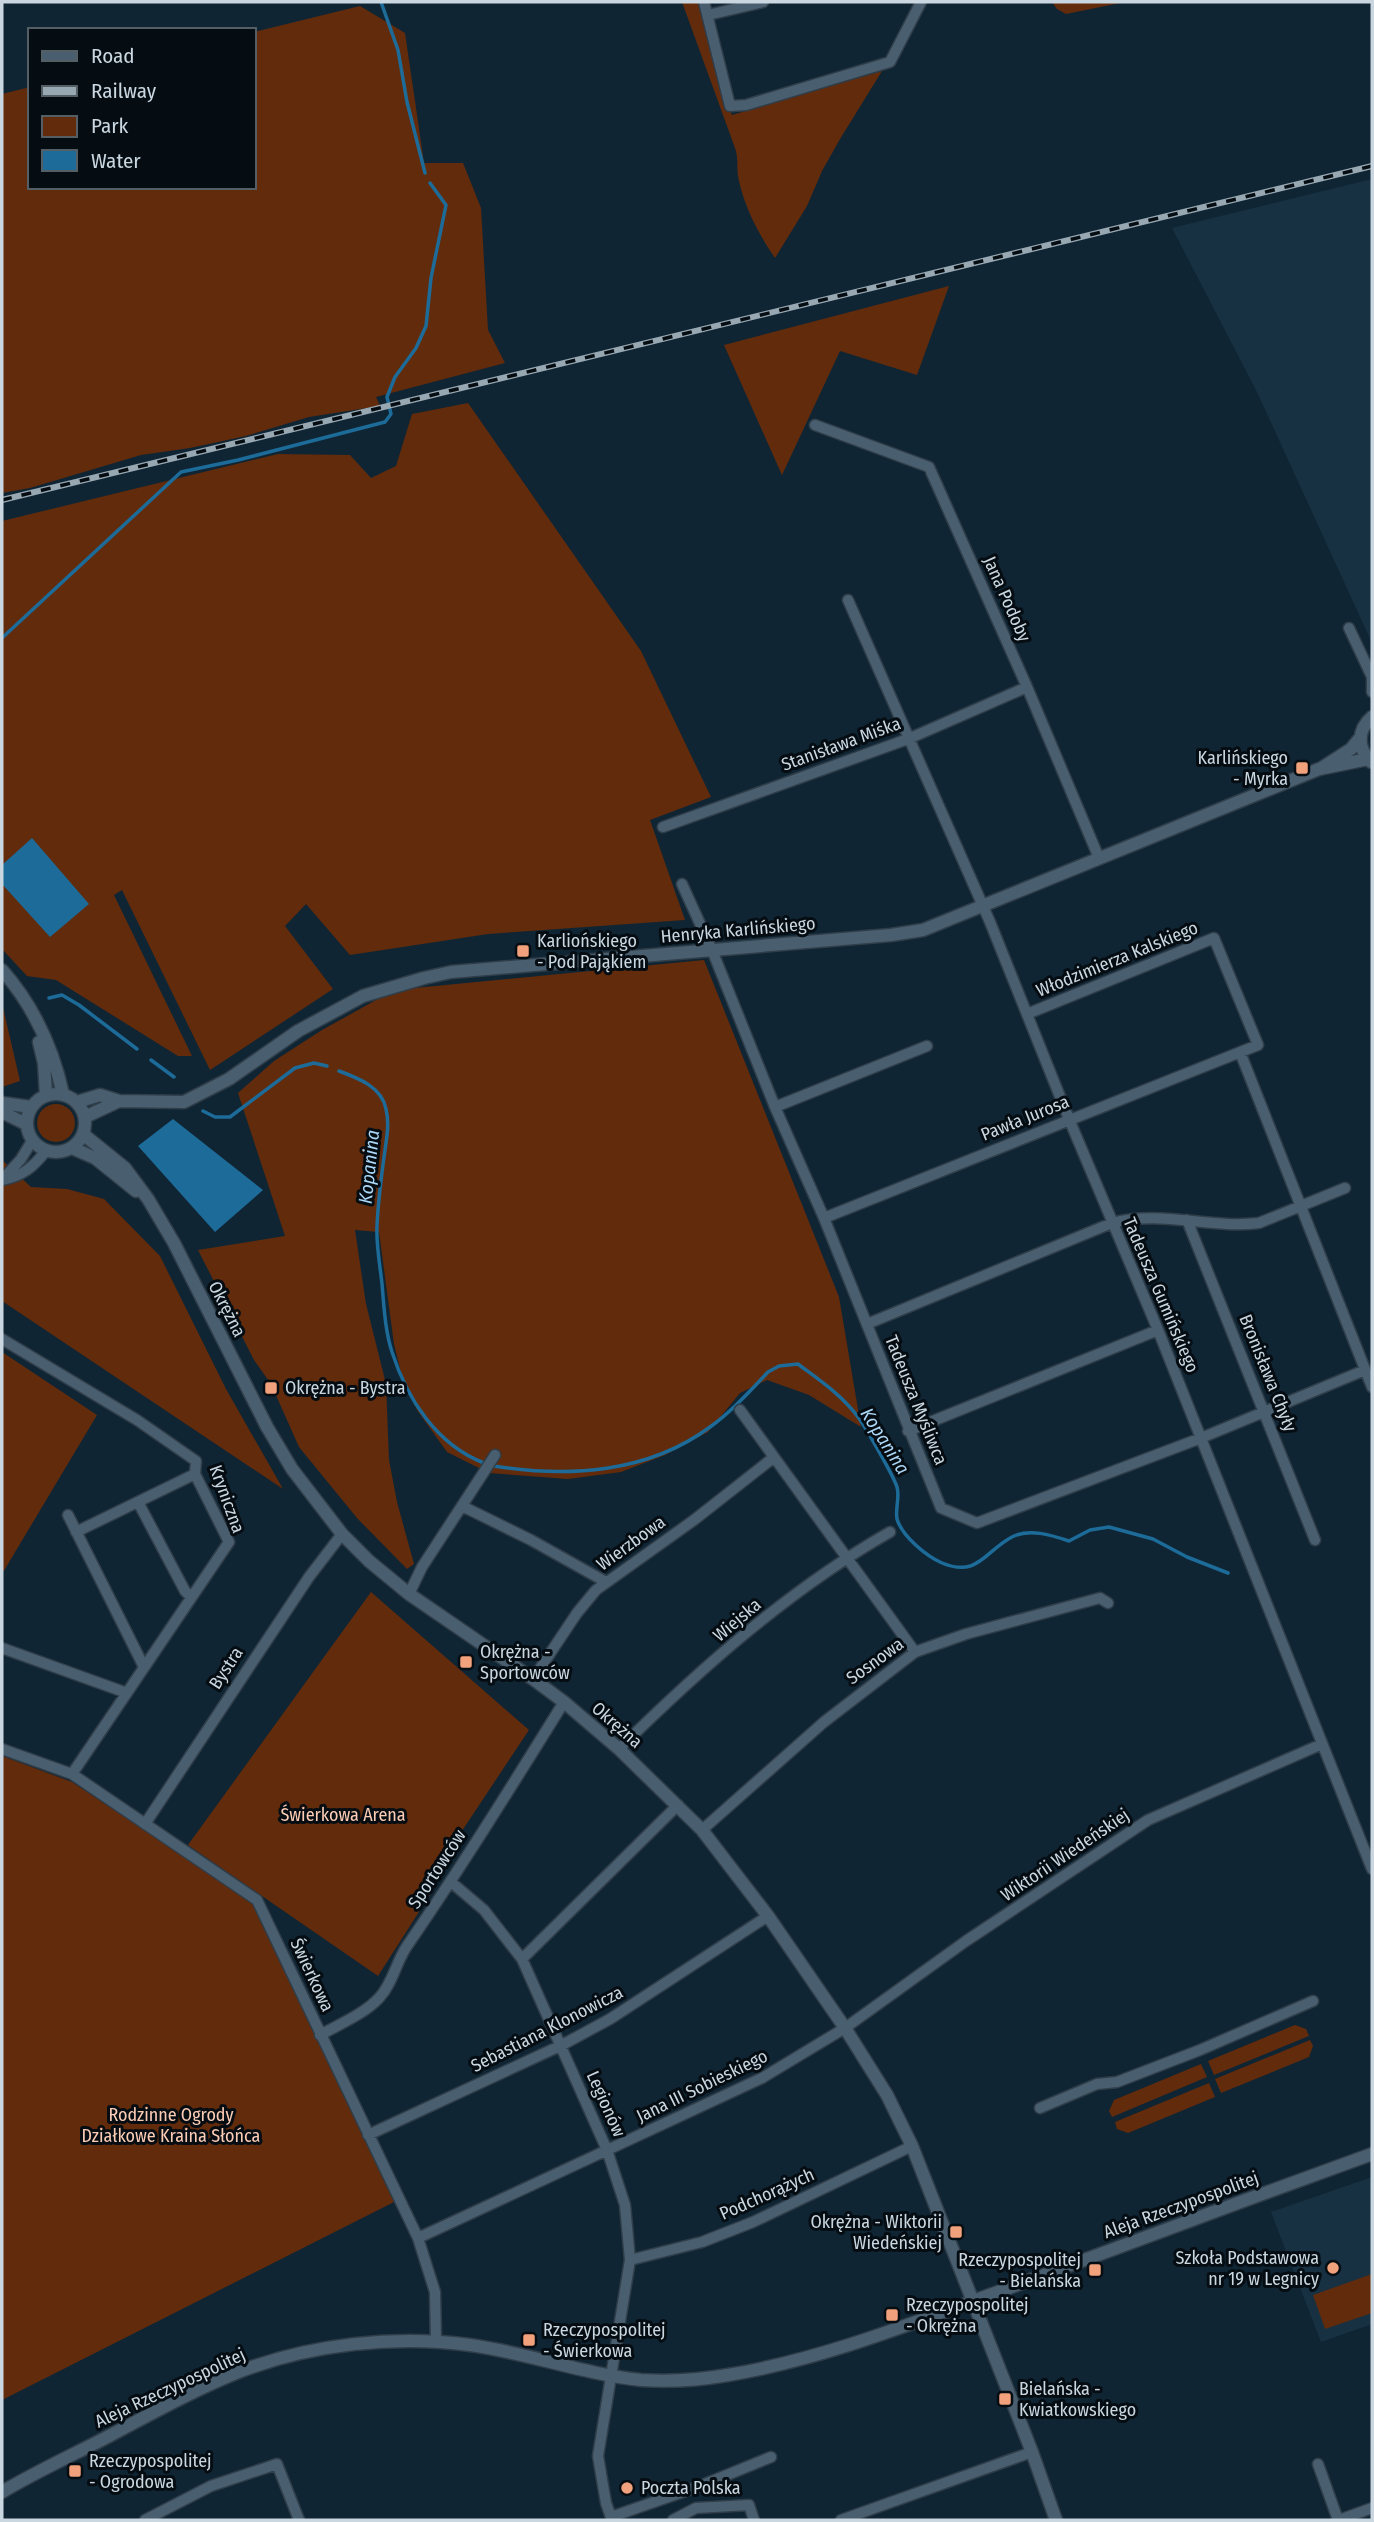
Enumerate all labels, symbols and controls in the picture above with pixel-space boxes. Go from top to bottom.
legend [28,28,256,189]
text: Road [91,43,135,69]
text: Railway [91,78,157,104]
text: Park [91,113,129,139]
text: Water [91,148,141,174]
street label: Jana Podoby [978,553,1036,645]
street label: Stanisława Miśka [778,712,904,776]
place label: Karlińskiego - Myrka [1198,747,1288,790]
marker: Karlińskiego - Myrka [1294,760,1310,776]
street label: Henryka Karlińskiego [660,912,816,948]
street label: Włodzimierza Kalskiego [1033,916,1201,1002]
place label: Karliońskiego - Pod Pająkiem [537,930,646,973]
marker: Karliońskiego - Pod Pająkiem [515,943,531,959]
street label: Pawła Jurosa [978,1090,1072,1146]
water label: Kopanina [354,1129,384,1205]
street label: Tadeusza Gumińskiego [1118,1214,1204,1376]
street label: Okrężna [204,1277,250,1341]
street label: Bronisława Chyły [1234,1311,1302,1435]
street label: Tadeusza Myśliwca [880,1332,952,1468]
place label: Okrężna - Bystra [285,1377,406,1399]
marker: Okrężna - Bystra [263,1380,279,1396]
water label: Kopanina [856,1403,914,1479]
street label: Kryniczna [205,1462,250,1536]
street label: Wierzbowa [592,1511,670,1575]
street label: Wiejska [708,1593,766,1646]
street label: Sosnowa [842,1633,908,1689]
place label: Okrężna - Sportowców [480,1641,570,1684]
street label: Bystra [204,1643,248,1693]
marker: Okrężna - Sportowców [458,1654,474,1670]
street label: Okrężna [587,1697,647,1753]
park label: Świerkowa Arena [280,1804,406,1826]
street label: Wiktorii Wiedeńskiej [997,1804,1133,1906]
street label: Sportowców [403,1825,471,1913]
street label: Świerkowa [285,1935,339,2015]
street label: Sebastiana Klonowicza [467,1981,627,2077]
street label: Jana III Sobieskiego [633,2045,771,2127]
street label: Legionów [582,2068,630,2140]
park label: Rodzinne Ogrody Działkowe Kraina Słońca [82,2104,261,2147]
street label: Podchorążych [716,2163,818,2225]
street label: Aleja Rzeczypospolitej [1101,2167,1261,2243]
place label: Okrężna - Wiktorii Wiedeńskiej [810,2211,942,2254]
marker: Okrężna - Wiktorii Wiedeńskiej [948,2224,964,2240]
place label: Szkoła Podstawowa nr 19 w Legnicy [1176,2247,1319,2290]
place label: Rzeczypospolitej - Bielańska [958,2249,1081,2292]
marker: Szkoła Podstawowa nr 19 w Legnicy [1325,2260,1341,2276]
marker: Rzeczypospolitej - Bielańska [1087,2262,1103,2278]
place label: Rzeczypospolitej - Okrężna [906,2294,1029,2337]
marker: Rzeczypospolitej - Okrężna [884,2307,900,2323]
place label: Rzeczypospolitej - Świerkowa [543,2319,666,2362]
marker: Rzeczypospolitej - Świerkowa [521,2332,537,2348]
street label: Aleja Rzeczypospolitej [91,2344,249,2432]
place label: Bielańska - Kwiatkowskiego [1019,2378,1136,2421]
marker: Bielańska - Kwiatkowskiego [997,2391,1013,2407]
place label: Rzeczypospolitej - Ogrodowa [89,2450,212,2493]
marker: Rzeczypospolitej - Ogrodowa [67,2463,83,2479]
place label: Poczta Polska [641,2477,741,2499]
marker: Poczta Polska [619,2480,635,2496]

